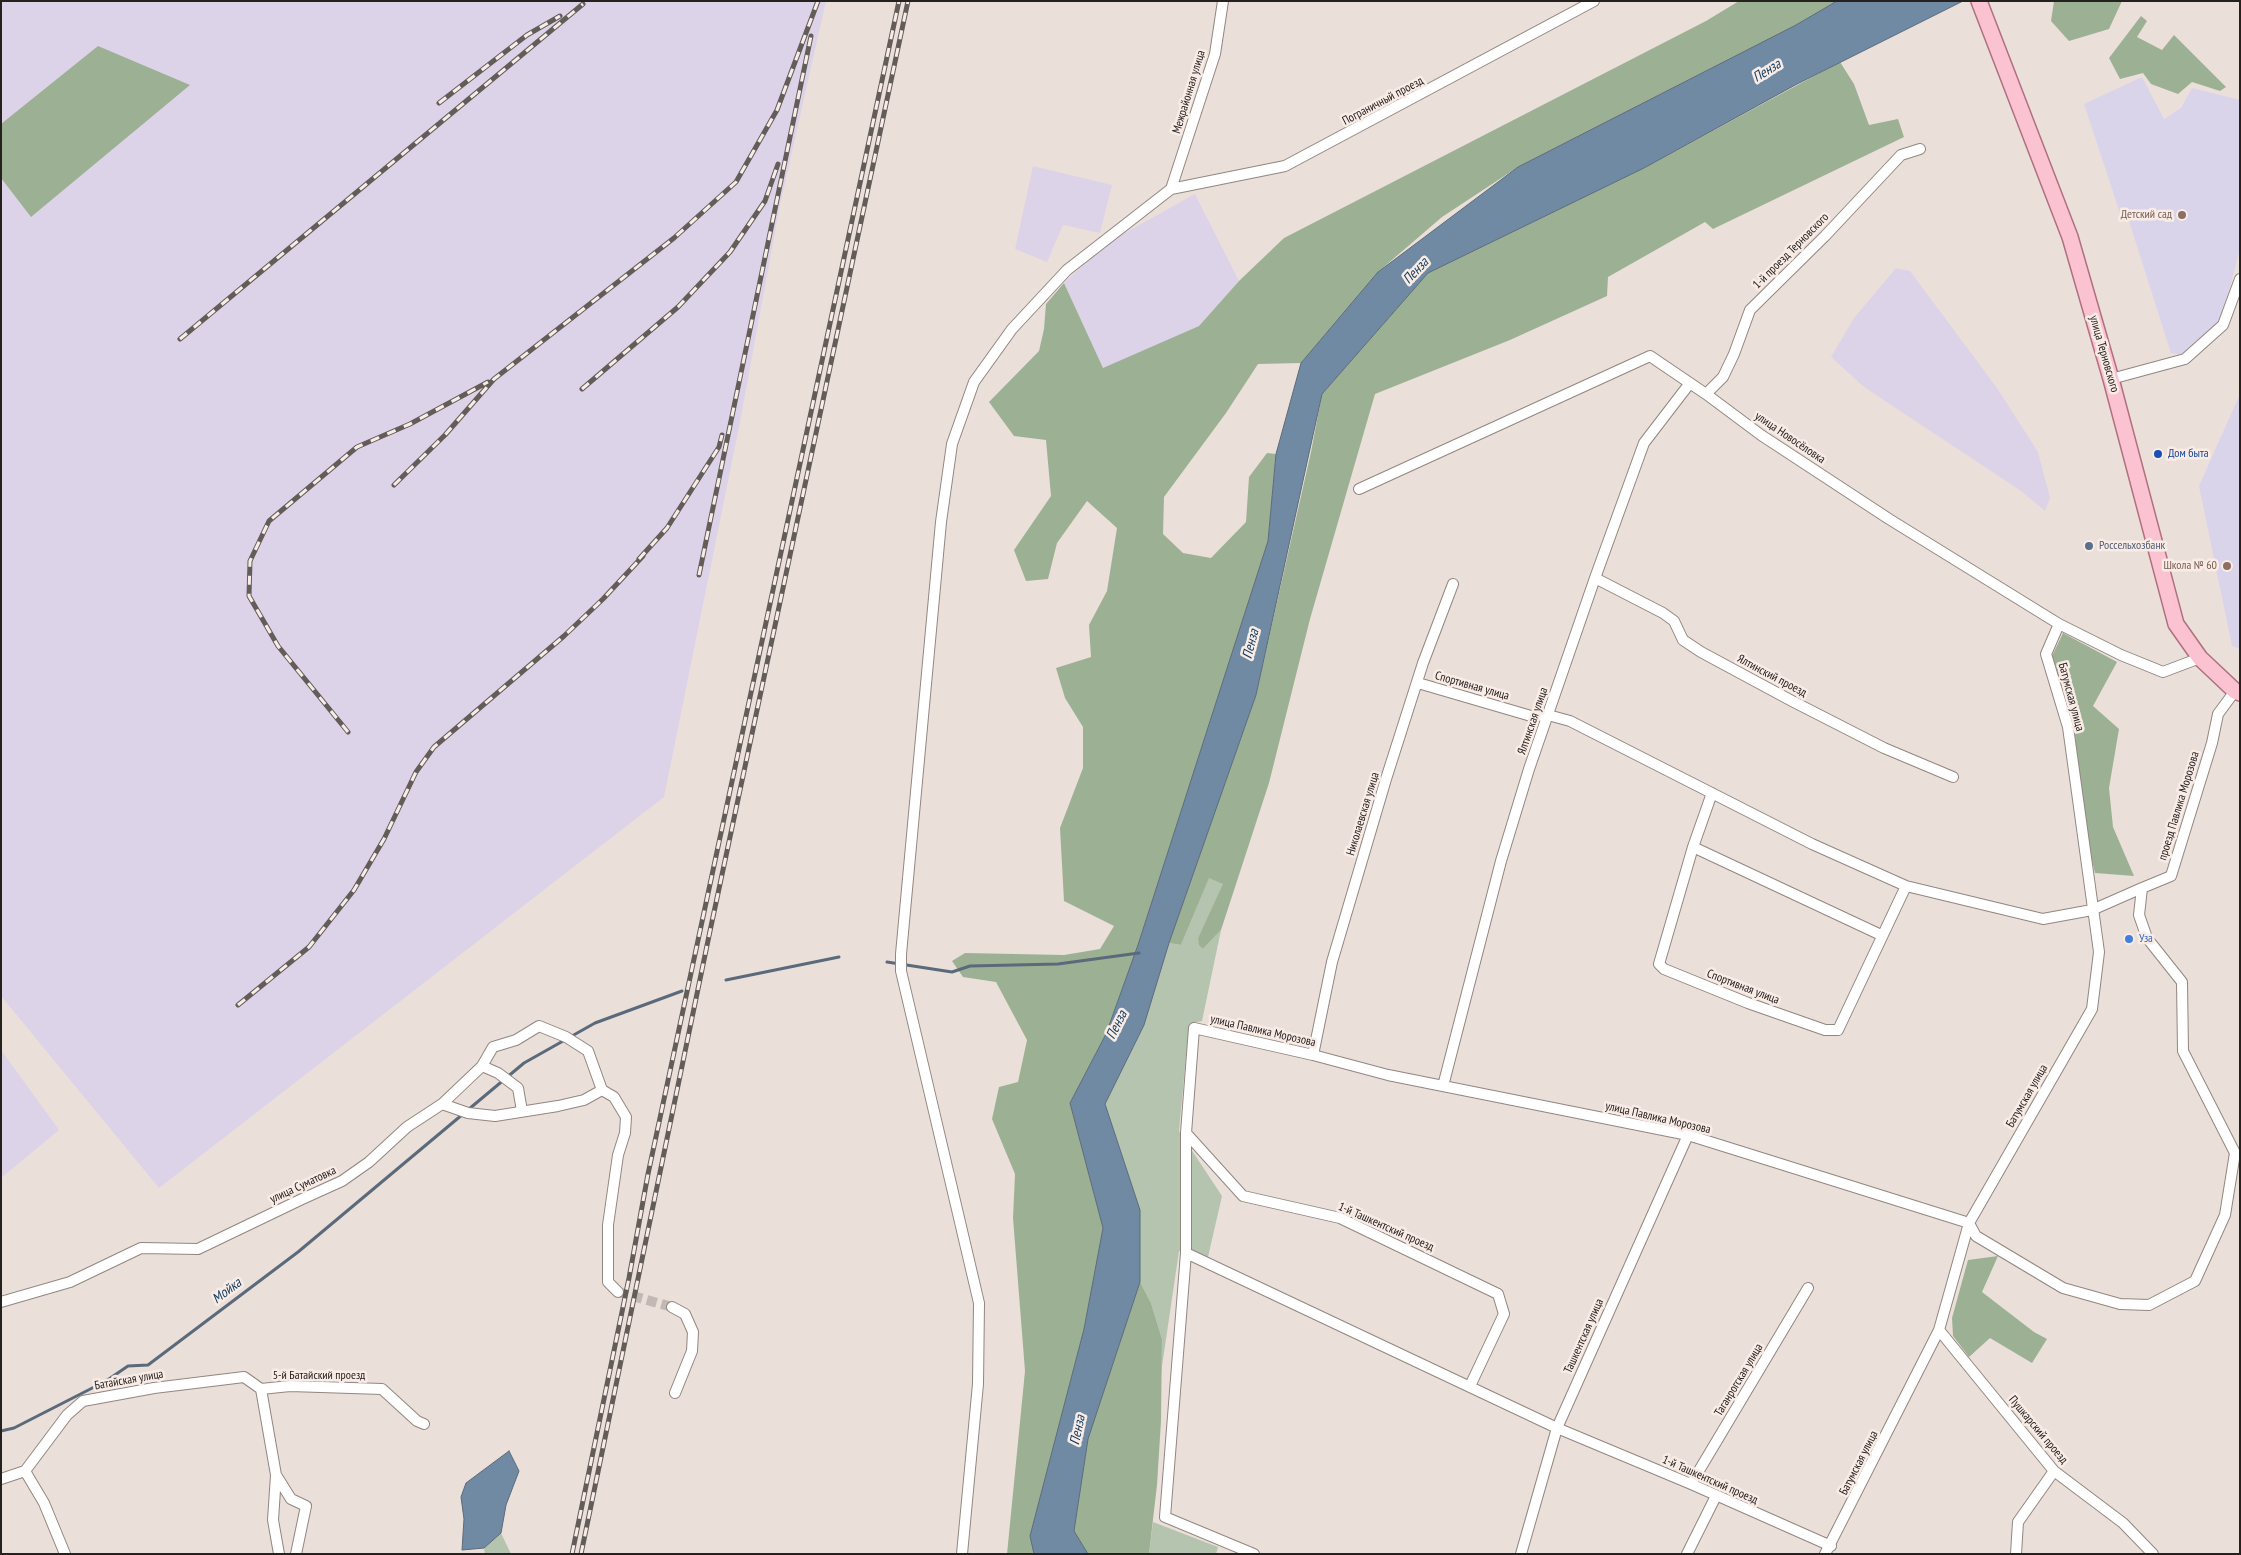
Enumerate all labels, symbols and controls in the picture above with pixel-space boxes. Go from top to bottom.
street label: Межрайонная улица [1169,49,1209,135]
water label: Пенза [1750,56,1784,86]
street label: Пограничный проезд [1340,74,1426,128]
place label: Детский сад [2121,208,2172,222]
marker: Детский сад [2176,209,2188,221]
street label: 1-й проезд Терновского [1750,210,1832,292]
water label: Пенза [1400,254,1432,288]
street label: улица Терновского [2086,314,2122,394]
street label: улица Новосёловка [1752,409,1828,467]
place label: Дом быта [2168,447,2209,461]
marker: Дом быта [2152,448,2164,460]
place label: Россельхозбанк [2099,539,2165,553]
marker: Россельхозбанк [2083,540,2095,552]
place label: Школа № 60 [2163,559,2217,573]
marker: Школа № 60 [2221,560,2233,572]
water label: Пенза [1239,628,1263,660]
street label: Ялтинский проезд [1735,652,1809,700]
street label: Батумская улица [2055,661,2087,733]
street label: Спортивная улица [1433,669,1511,703]
street label: Ялтинская улица [1515,685,1551,757]
street label: проезд Павлика Морозова [2156,750,2202,862]
street label: Николаевская улица [1343,771,1383,857]
place label: Уза [2139,932,2153,946]
marker: Уза [2123,933,2135,945]
street label: Спортивная улица [1705,967,1781,1007]
water label: Пенза [1103,1008,1131,1042]
street label: улица Павлика Морозова [1209,1012,1317,1050]
street label: Батумская улица [2003,1062,2051,1130]
street label: улица Павлика Морозова [1604,1099,1712,1137]
street label: улица Суматовка [268,1163,338,1207]
street label: 1-й Ташкентский проезд [1336,1199,1436,1255]
water label: Мойка [209,1275,245,1307]
street label: Ташкентская улица [1561,1296,1607,1376]
street label: Таганрогская улица [1712,1341,1766,1419]
street label: Батайская улица [93,1367,165,1393]
street label: 5-й Батайский проезд [273,1369,365,1383]
street label: Пушкарский проезд [2005,1393,2071,1467]
water label: Пенза [1067,1414,1089,1446]
street label: Батумская улица [1837,1428,1881,1498]
street label: 1-й Ташкентский проезд [1660,1452,1760,1508]

